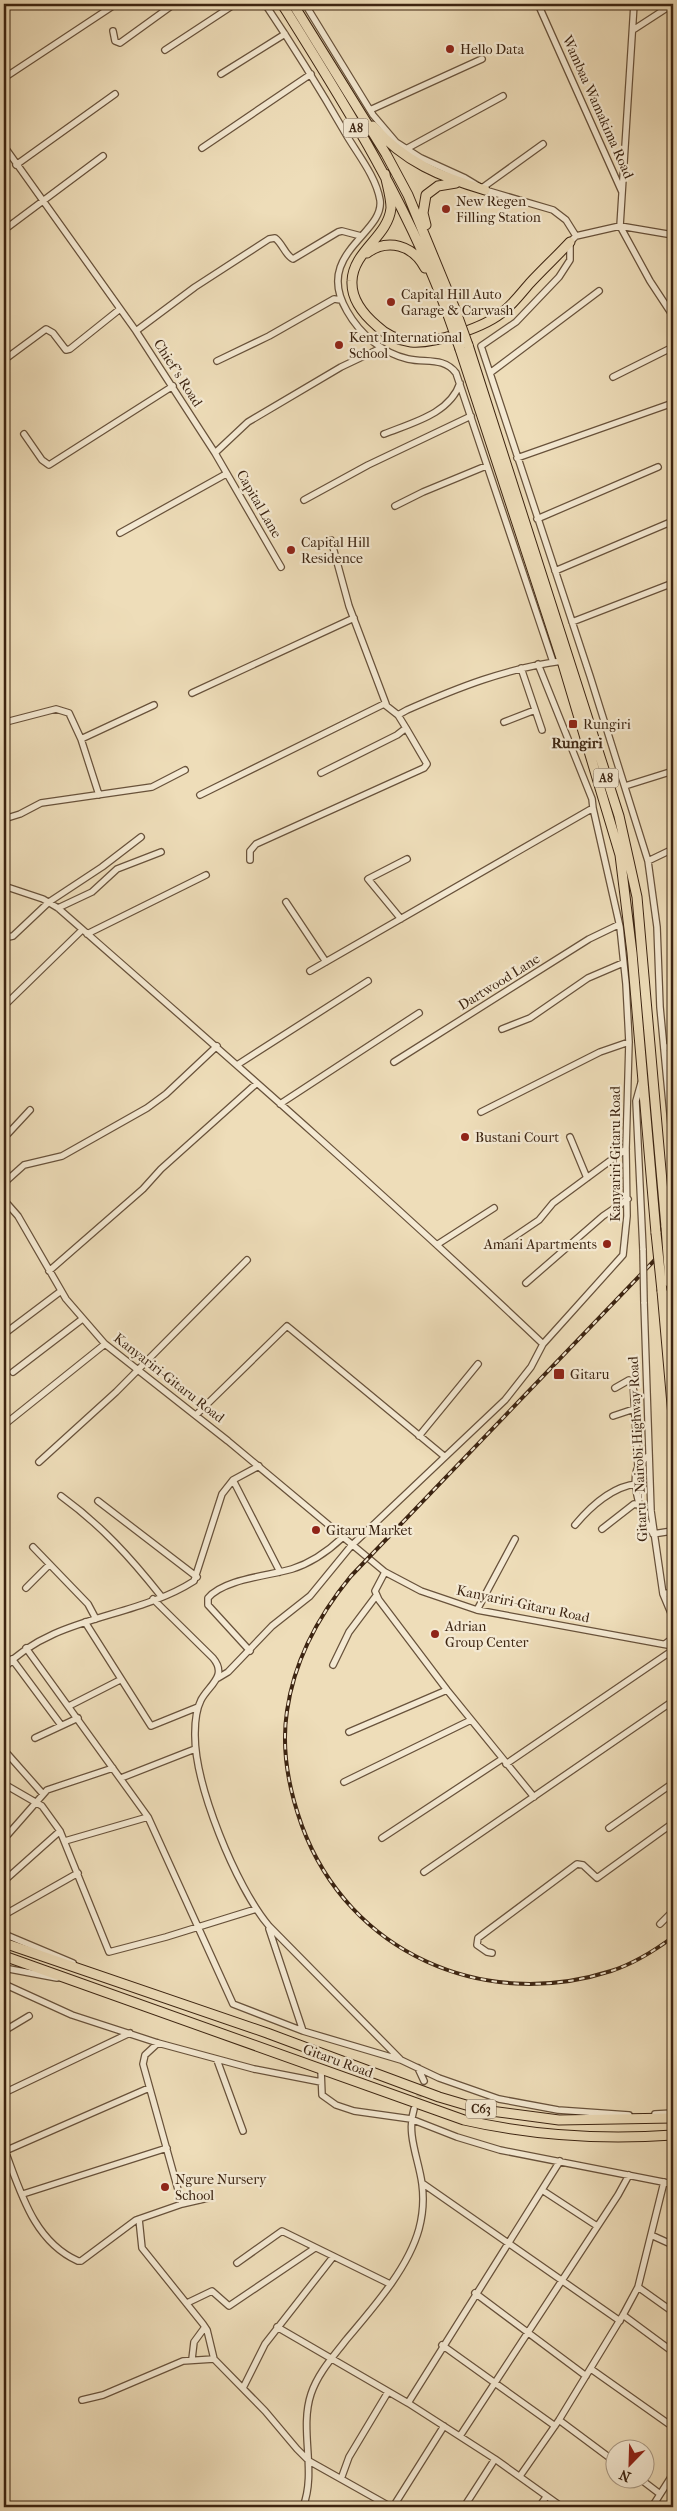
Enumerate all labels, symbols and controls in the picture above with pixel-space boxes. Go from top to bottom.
street label: Wambaa Wamakima Road [558,32,637,182]
place label: Hello Data [460,41,525,58]
marker: Hello Data [444,43,456,55]
road number: A8 [344,119,368,138]
place label: New Regen Filling Station [456,193,541,226]
marker: New Regen Filling Station [440,203,452,215]
place label: Capital Hill Auto Garage & Carwash [401,286,514,319]
marker: Capital Hill Auto Garage & Carwash [385,296,397,308]
place label: Kent International School [349,329,462,362]
street label: Chief's Road [150,336,206,410]
marker: Kent International School [333,339,345,351]
street label: Capital Lane [233,467,285,541]
place label: Capital Hill Residence [301,534,370,567]
marker: Capital Hill Residence [285,544,297,556]
place label: Rungiri [583,716,631,733]
marker: Rungiri [567,718,579,730]
district label: Rungiri [551,734,603,752]
road number: A8 [594,768,618,788]
street label: Dartwood Lane [455,950,543,1014]
street label: Kanyariri-Gitaru Road [607,1086,624,1222]
place label: Bustani Court [475,1129,559,1146]
marker: Bustani Court [459,1131,471,1143]
place label: Amani Apartments [483,1236,597,1253]
marker: Amani Apartments [601,1238,613,1250]
street label: Kanyariri-Gitaru Road [110,1330,228,1427]
street label: Gitaru - Nairobi Highway Road [625,1356,651,1542]
place label: Gitaru [570,1366,609,1383]
marker: Gitaru [552,1367,566,1381]
place label: Gitaru Market [326,1522,412,1539]
marker: Gitaru Market [310,1524,322,1536]
street label: Kanyariri-Gitaru Road [455,1582,591,1626]
place label: Adrian Group Center [444,1618,529,1651]
marker: Adrian Group Center [429,1628,441,1640]
street label: Gitaru Road [301,2040,376,2082]
road number: C63 [466,2100,496,2118]
place label: Ngure Nursery School [175,2171,267,2204]
marker: Ngure Nursery School [159,2181,171,2193]
north arrow [604,2438,654,2488]
text: N [617,2465,633,2485]

